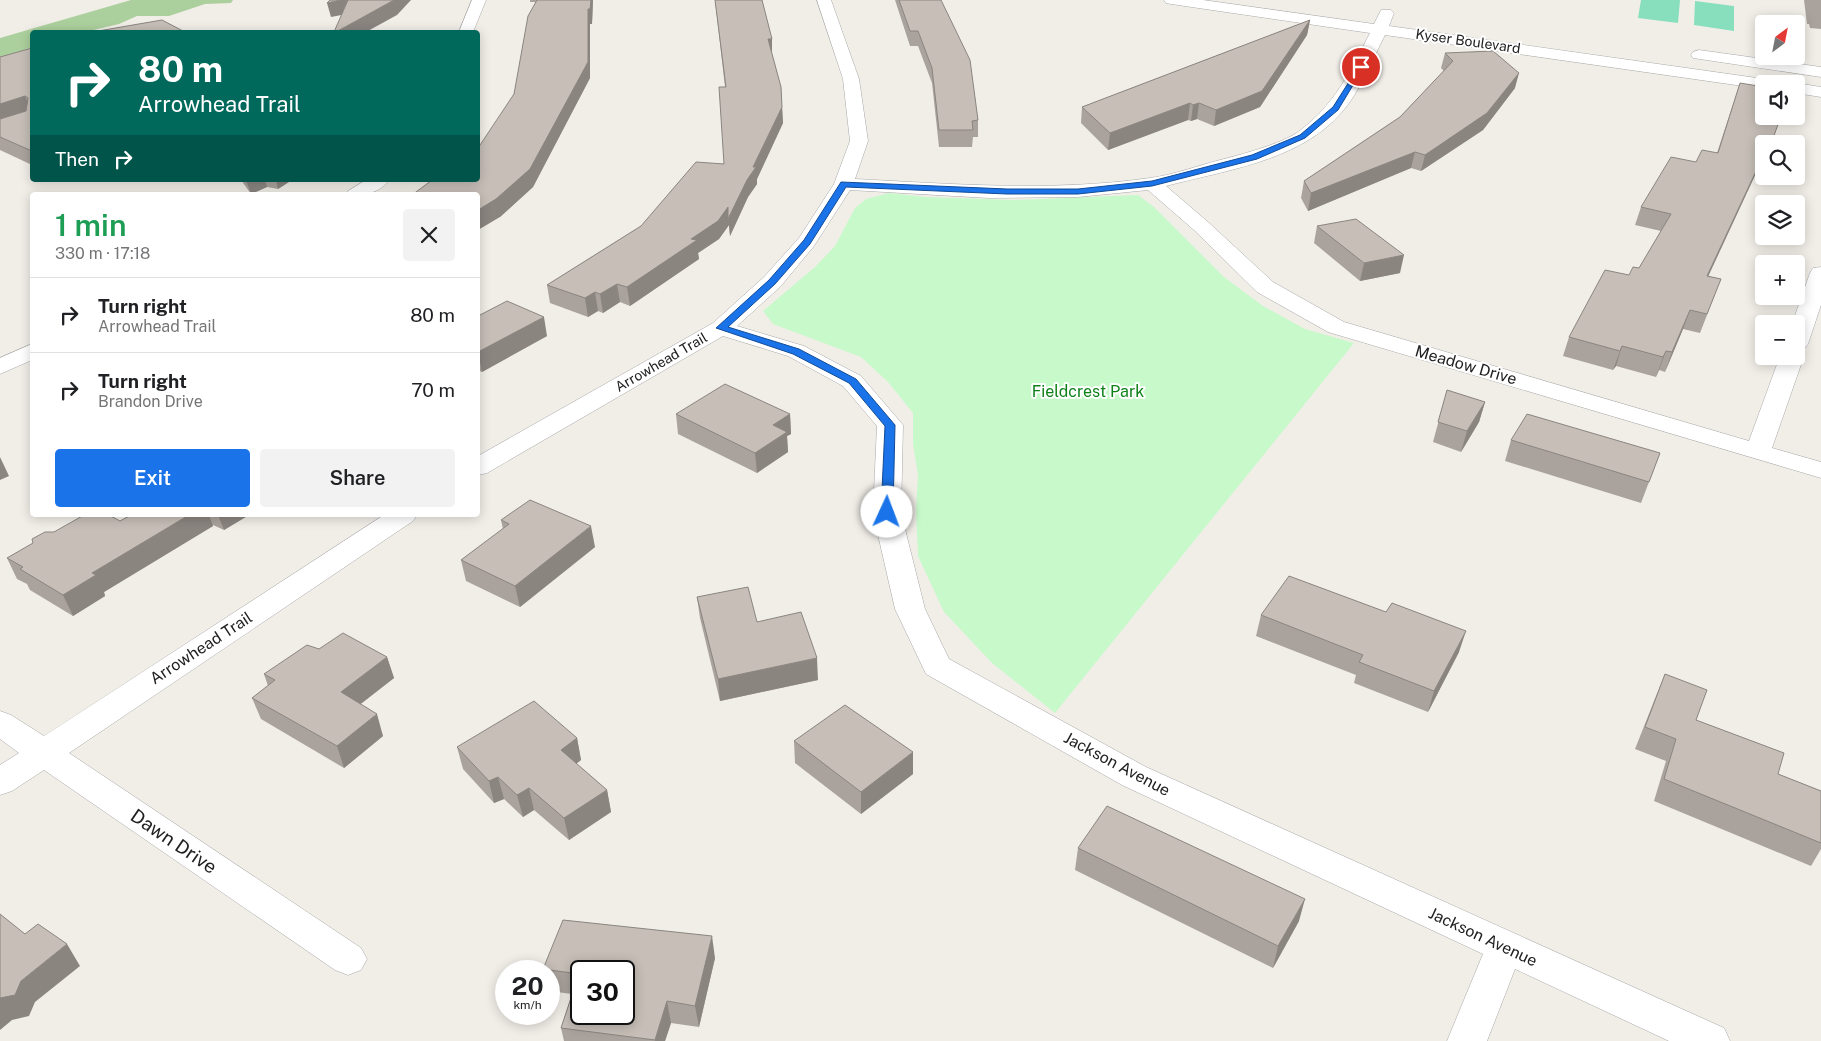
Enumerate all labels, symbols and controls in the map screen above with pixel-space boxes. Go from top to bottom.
north arrow [1755,15,1805,65]
map controls [1755,15,1805,365]
street label: Kyser Boulevard [1415,26,1521,56]
pin [1340,46,1382,88]
text: 80 m [138,49,223,90]
icon: right [55,50,120,115]
icon: arrive [1347,53,1375,81]
button: sound [1755,75,1805,125]
text: Arrowhead Trail [138,91,301,117]
button: search [1755,135,1805,185]
icon: right [109,145,137,173]
text: Then [55,148,99,170]
button: layers [1755,195,1805,245]
text: 1 min [55,207,126,243]
button: close [403,209,455,261]
text: 330 m · 17:18 [55,244,150,263]
button: + [1755,255,1805,305]
text: Turn right [98,295,187,317]
icon: right [55,301,83,329]
text: 80 m [410,304,455,326]
button: − [1755,315,1805,365]
text: Arrowhead Trail [98,317,216,336]
street label: Arrowhead Trail [612,329,710,395]
street label: Meadow Drive [1413,341,1519,389]
text: Turn right [98,370,187,392]
icon: right [55,376,83,404]
text: 70 m [411,379,455,401]
park label: Fieldcrest Park [1032,382,1144,401]
text: Brandon Drive [98,392,203,411]
button: Exit [55,449,250,507]
button: Share [260,449,455,507]
position arrow [860,485,912,537]
street label: Arrowhead Trail [146,608,256,688]
street label: Jackson Avenue [1061,728,1173,800]
street label: Dawn Drive [127,804,221,878]
street label: Jackson Avenue [1426,904,1540,970]
speed limit sign: 30 [570,960,635,1025]
text: 20 [512,971,544,1001]
text: km/h [513,998,542,1012]

